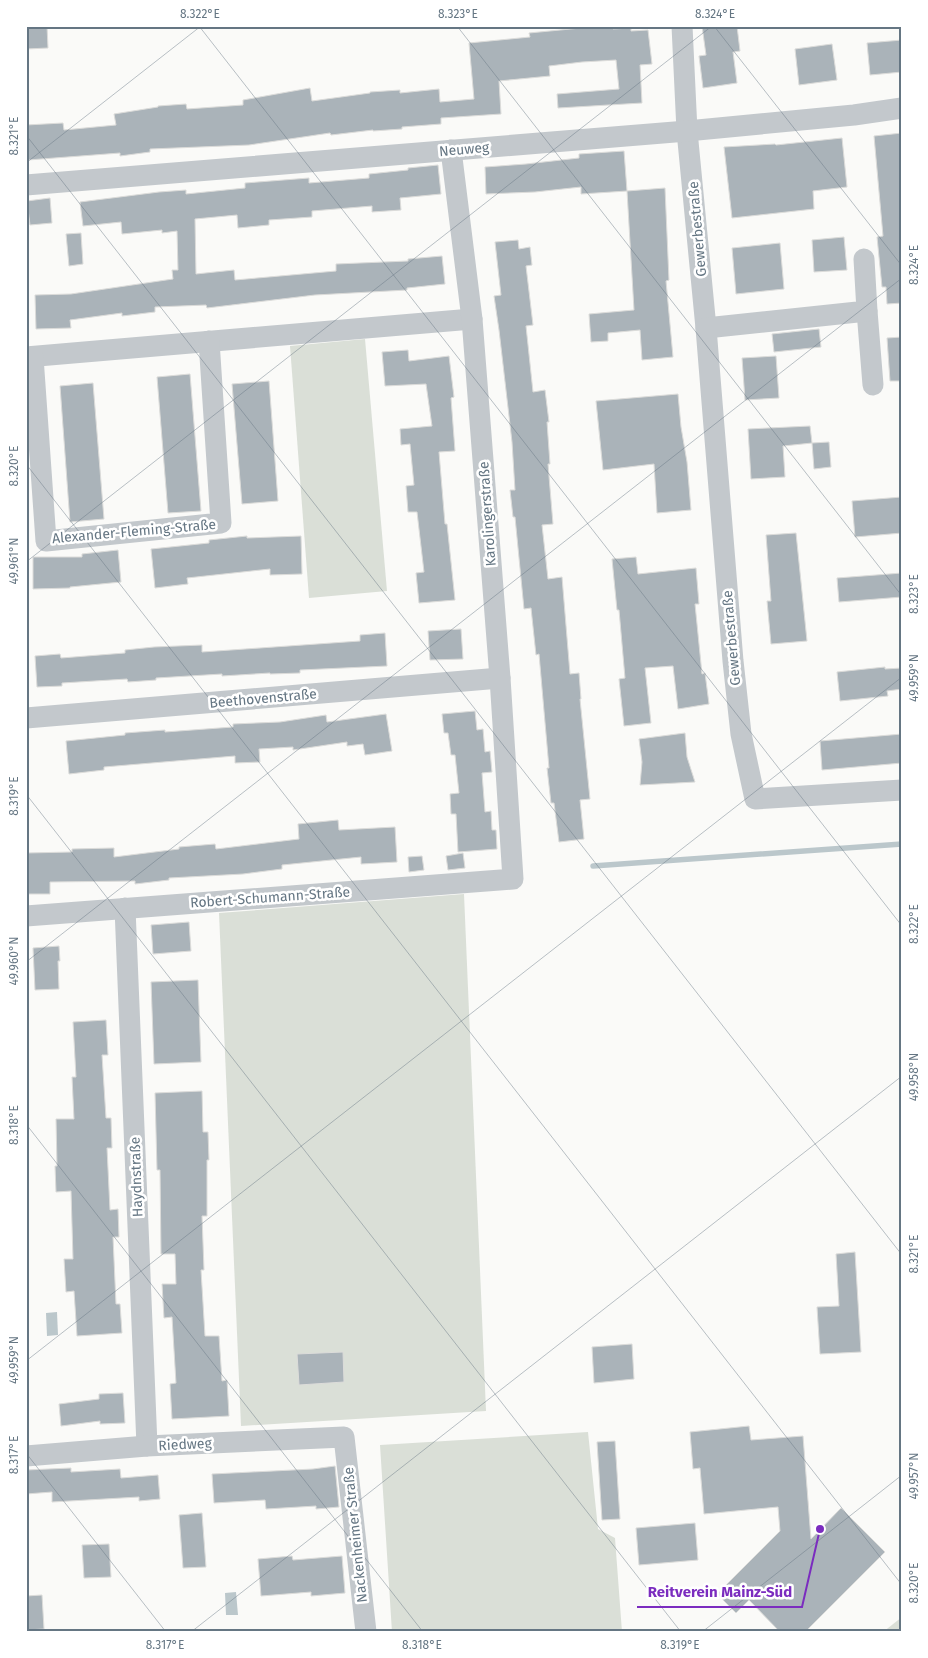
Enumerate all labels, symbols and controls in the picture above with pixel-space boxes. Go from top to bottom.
text: 8.322°E [180,7,220,21]
text: 8.323°E [438,7,478,21]
text: 8.324°E [695,7,735,21]
text: 8.321°E [7,116,21,156]
street label: Neuweg [438,139,491,160]
street label: Gewerbestraße [685,181,710,277]
text: 8.324°E [907,245,921,285]
text: 8.320°E [7,446,21,486]
street label: Karolingerstraße [475,461,500,567]
street label: Alexander-Fleming-Straße [51,516,217,547]
text: 49.961°N [7,538,21,584]
text: 8.323°E [907,574,921,614]
street label: Gewerbestraße [719,590,744,686]
text: 49.959°N [907,654,921,702]
street label: Beethovenstraße [209,685,318,712]
text: 8.319°E [7,776,21,816]
street label: Robert-Schumann-Straße [189,883,351,912]
text: 8.322°E [907,904,921,944]
text: 49.960°N [7,937,21,985]
text: 49.958°N [907,1053,921,1101]
text: 8.318°E [7,1105,21,1145]
street label: Haydnstraße [127,1137,146,1217]
text: 8.321°E [907,1234,921,1274]
text: 49.959°N [7,1336,21,1384]
street label: Riedweg [158,1435,213,1454]
text: 8.317°E [7,1436,21,1474]
text: 49.957°N [907,1453,921,1499]
street label: Nackenheimer Straße [340,1466,371,1604]
text: 8.320°E [907,1563,921,1603]
callout: Reitverein Mainz-Süd [637,1577,802,1607]
text: Reitverein Mainz-Süd [648,1583,792,1601]
text: 8.317°E [146,1638,184,1652]
text: 8.318°E [402,1638,442,1652]
text: 8.319°E [660,1638,700,1652]

